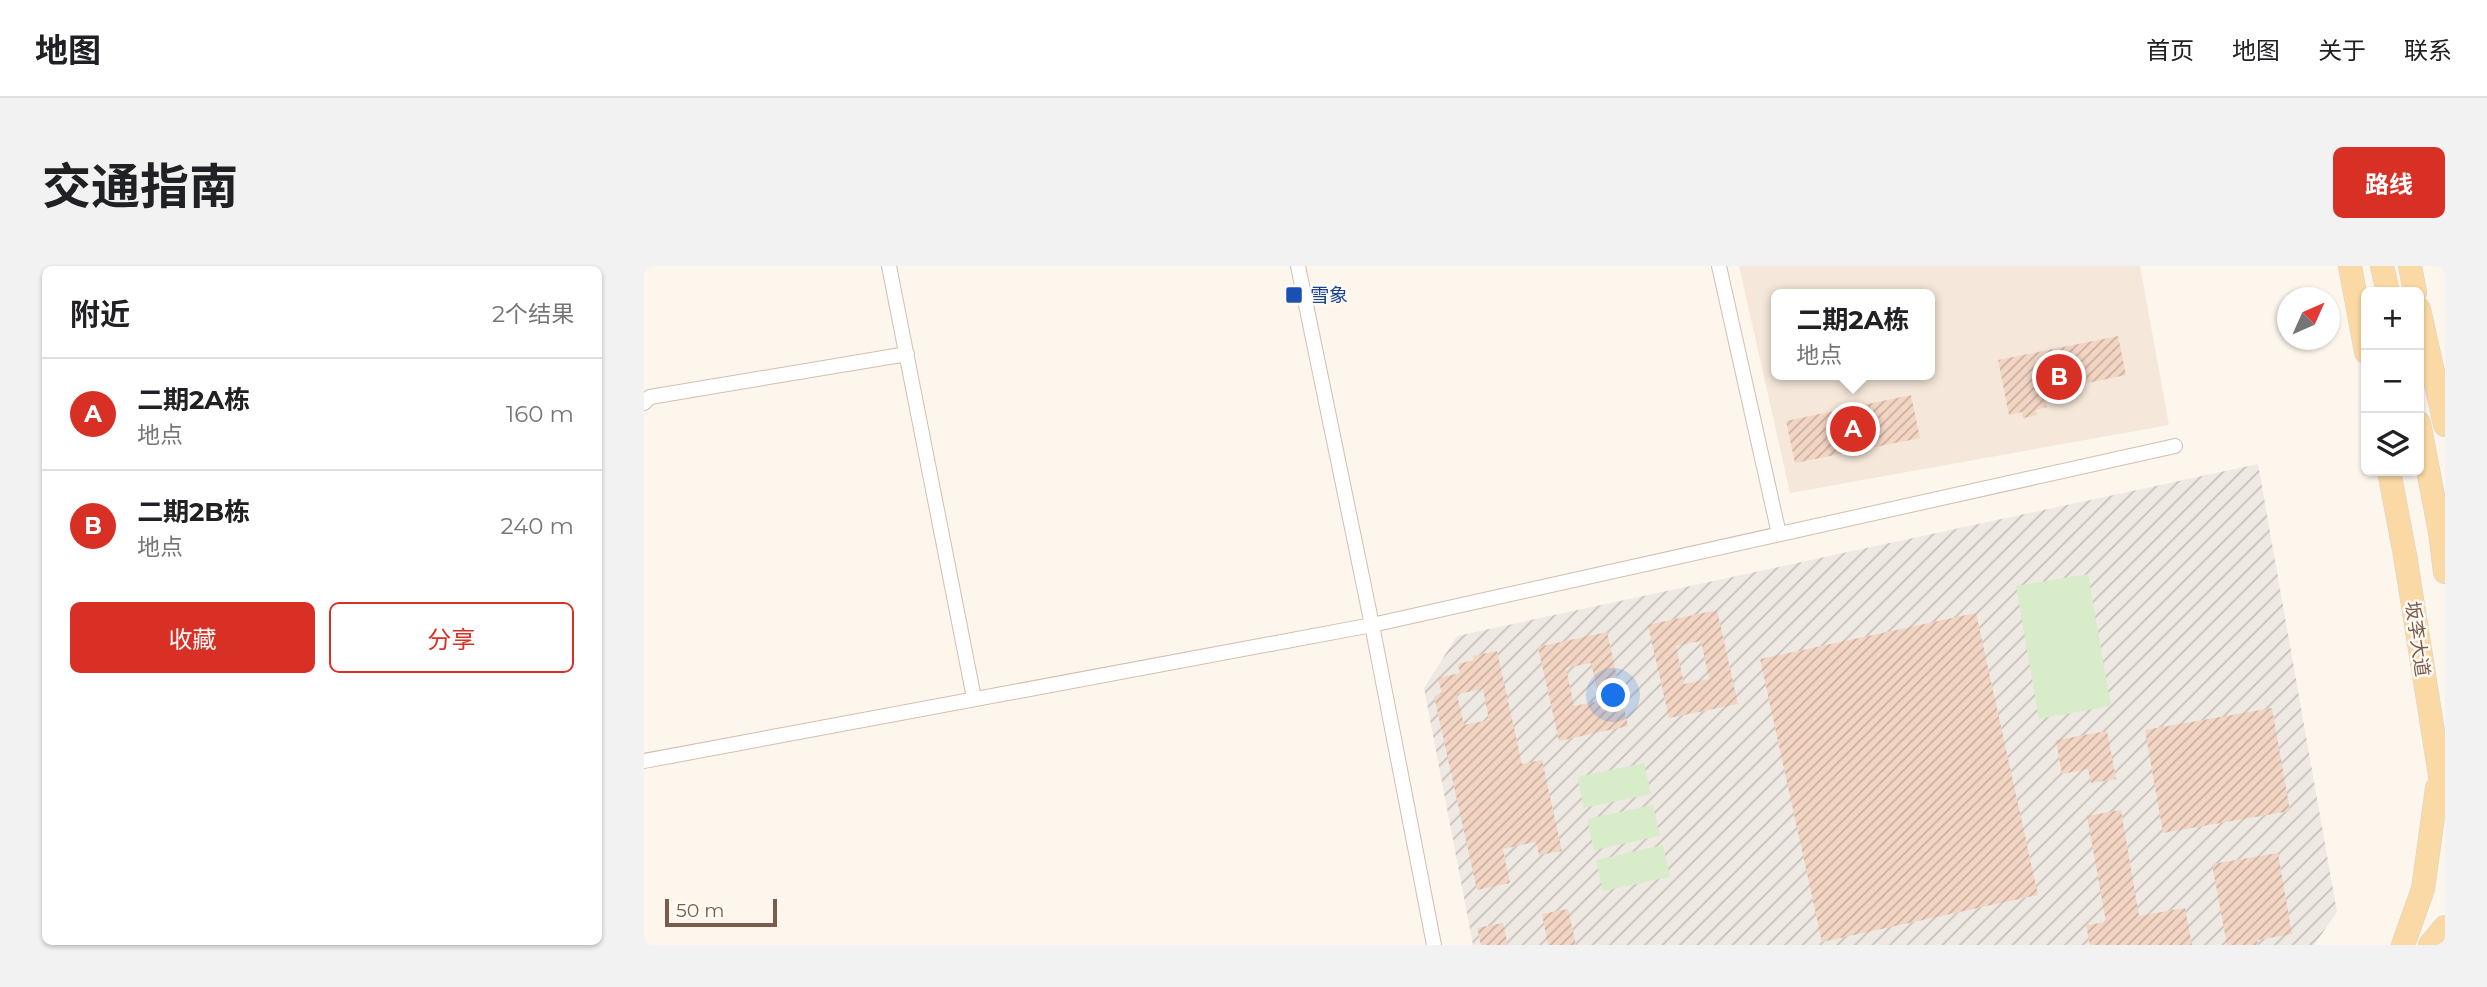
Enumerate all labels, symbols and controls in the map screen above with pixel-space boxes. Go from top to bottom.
text: 地图 [35,30,101,70]
text: 首页 [2146,36,2194,65]
text: 地图 [2232,36,2280,65]
text: 关于 [2318,36,2366,65]
text: 联系 [2404,36,2452,65]
button: 路线 [2333,147,2445,218]
text: 交通指南 [42,157,238,216]
place label: 雪象 [1310,284,1348,307]
marker: 雪象 [1284,285,1304,305]
north arrow [2277,287,2340,350]
map controls [2361,287,2424,476]
button: + [2361,287,2424,350]
popup [1771,289,1935,380]
text: 附近 [70,296,130,333]
text: 2个结果 [492,300,574,328]
text: 二期2A栋 [1796,304,1910,336]
text: 地点 [1796,341,1842,369]
button: − [2361,350,2424,413]
pin: B [2036,351,2082,403]
text: 二期2A栋 [137,384,250,416]
text: A [84,400,102,428]
text: 160 m [506,400,574,428]
pin: A [1830,403,1876,455]
button: layers [2361,413,2424,476]
text: 地点 [137,421,183,449]
text: 二期2B栋 [137,496,250,528]
text: B [84,512,102,540]
text: 240 m [501,512,574,540]
text: 地点 [137,533,183,561]
street label: 坂李大道 [2401,600,2434,678]
button: 收藏 [70,602,315,673]
button: 分享 [329,602,574,673]
your location [1596,678,1630,712]
scale bar [665,896,777,928]
text: 50 m [676,899,724,922]

